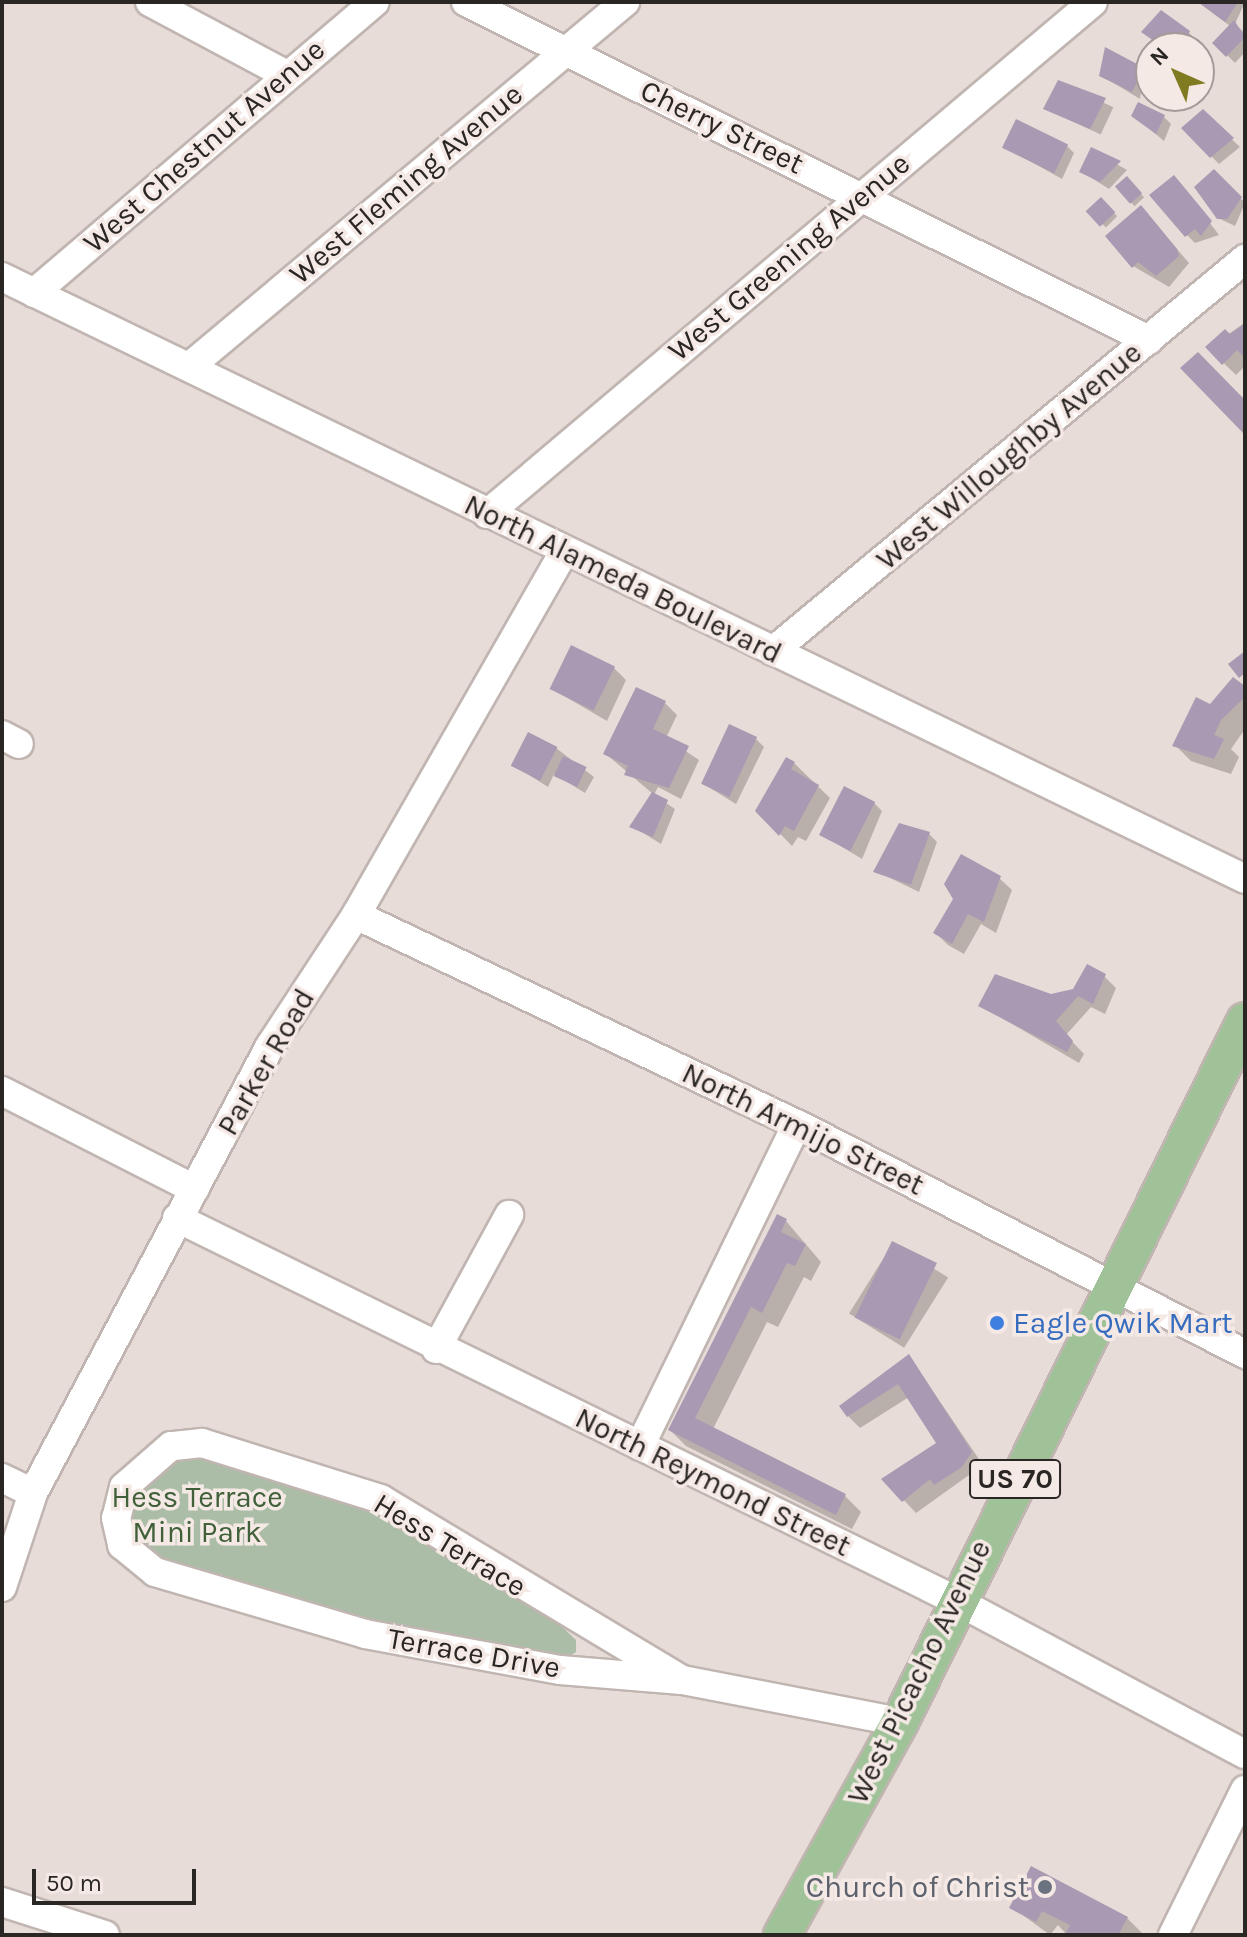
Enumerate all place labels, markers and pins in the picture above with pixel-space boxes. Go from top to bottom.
place label: Eagle Qwik Mart [1013,1305,1233,1341]
marker: Eagle Qwik Mart [988,1314,1006,1332]
place label: Church of Christ [806,1869,1029,1905]
marker: Church of Christ [1036,1878,1054,1896]

